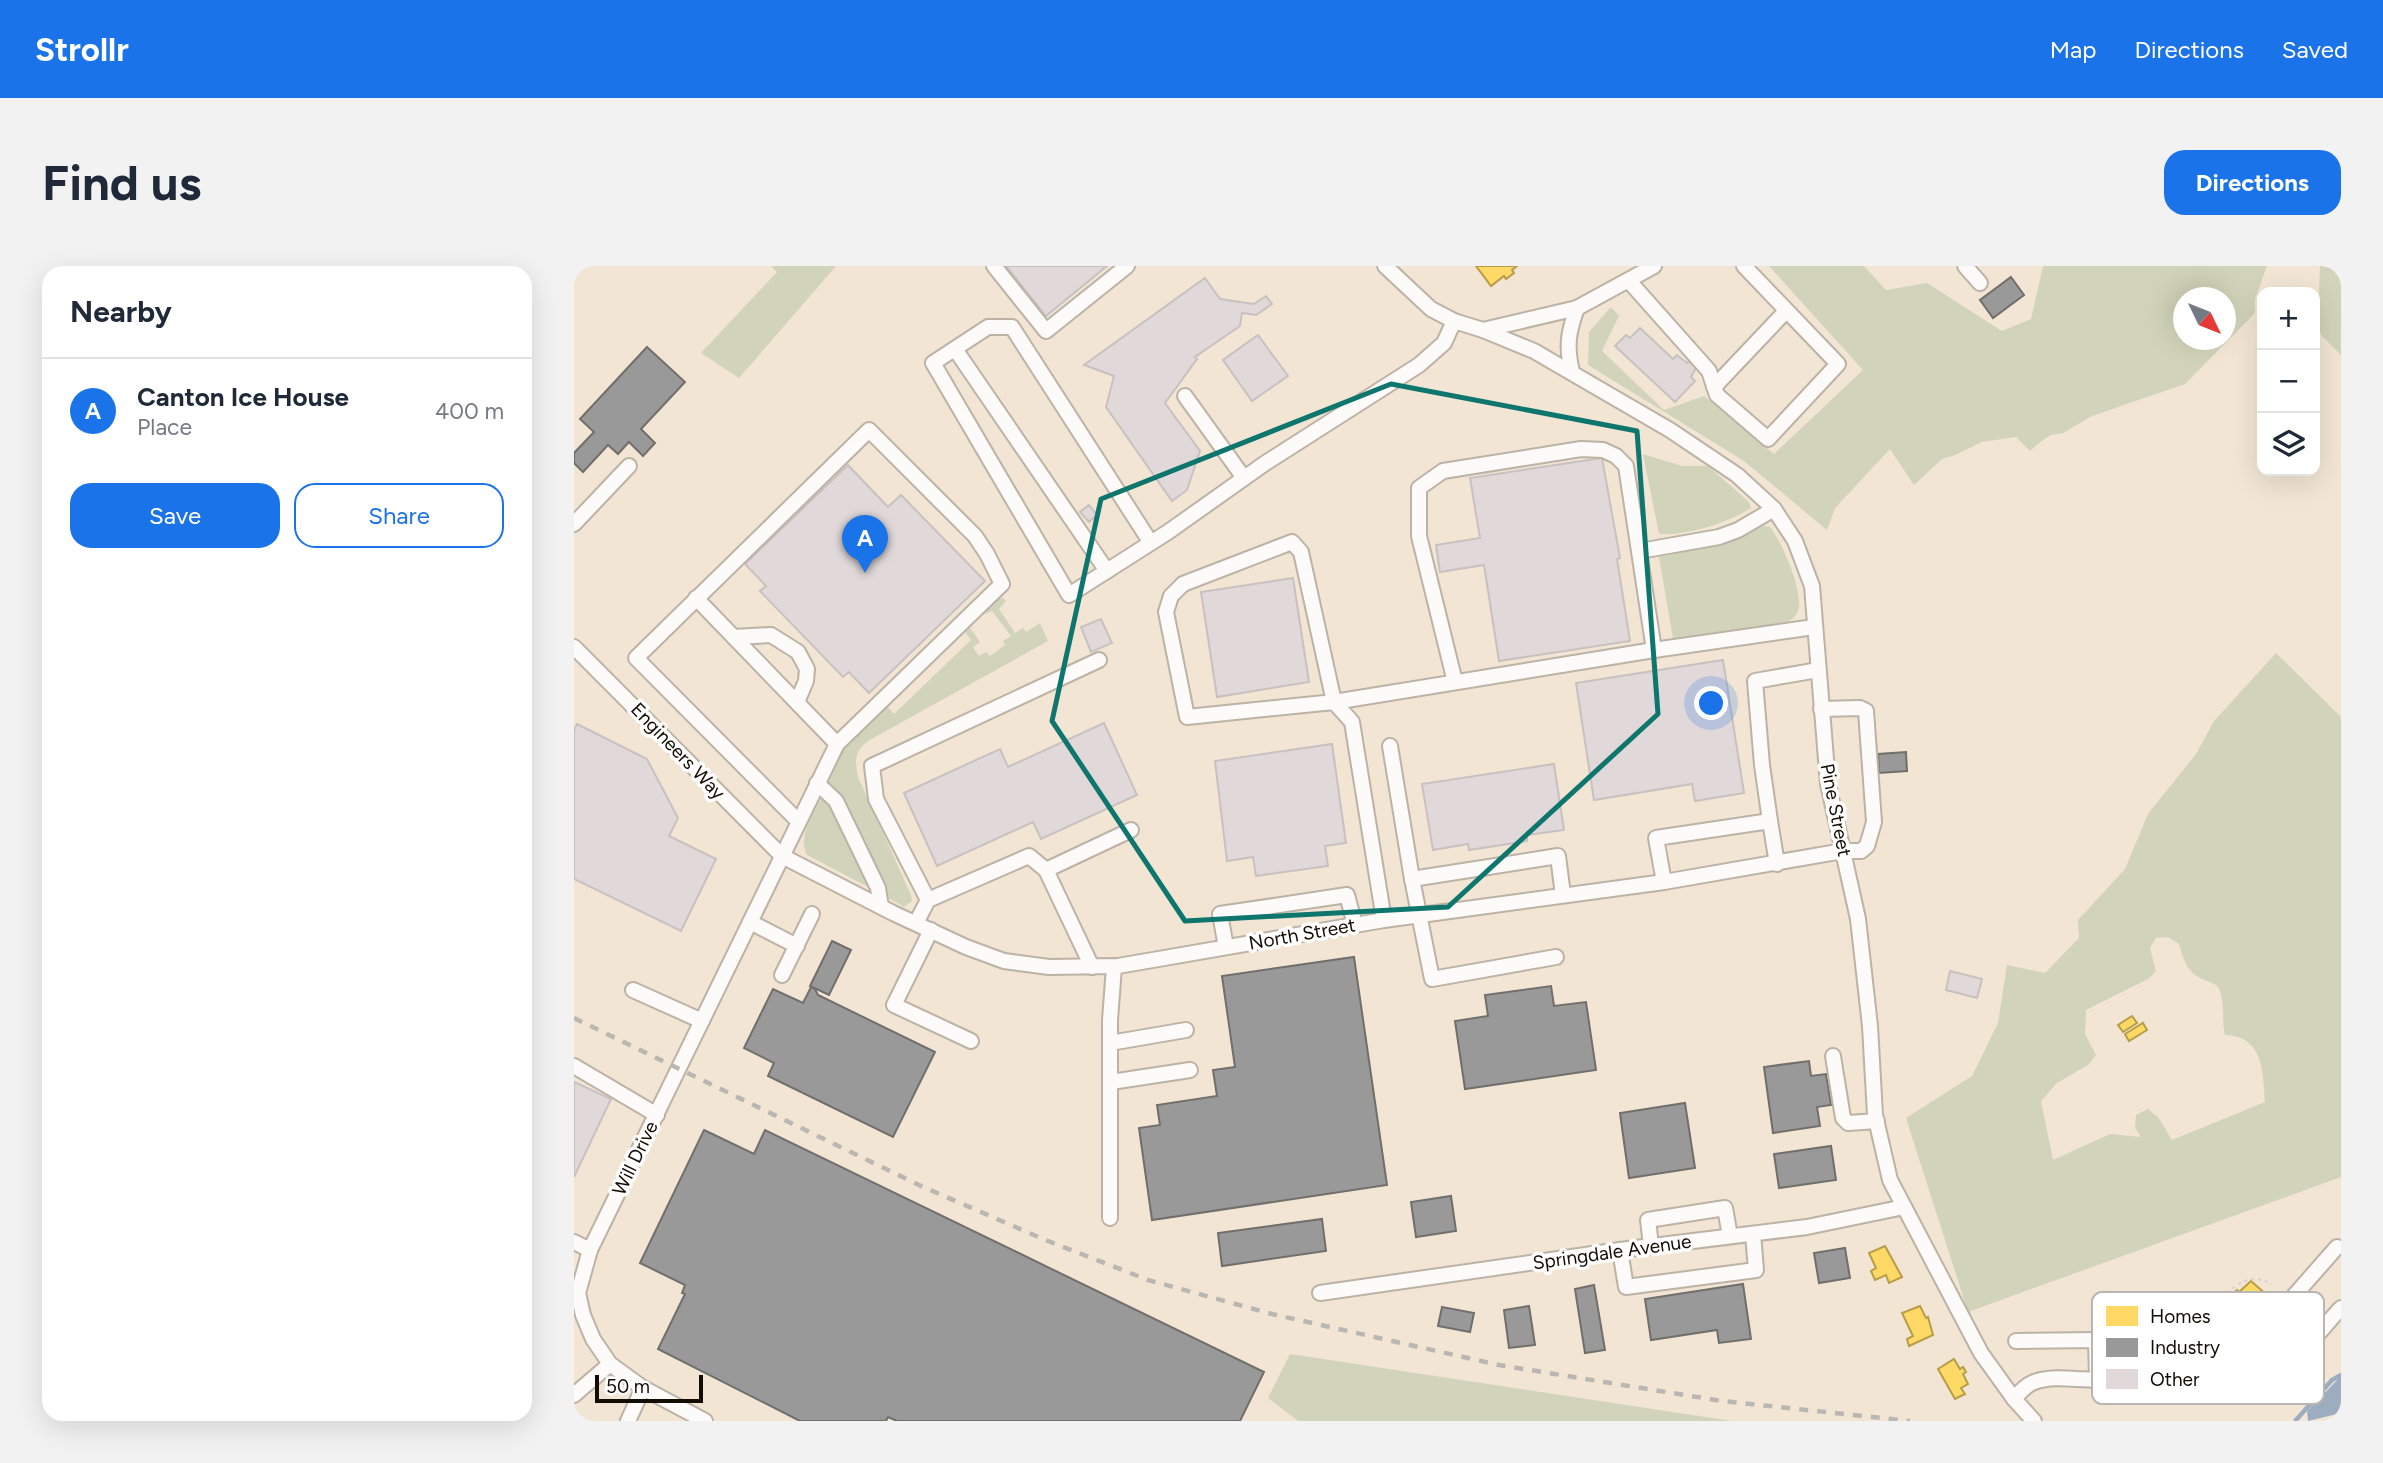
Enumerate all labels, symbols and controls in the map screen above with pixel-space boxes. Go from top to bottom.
text: Strollr [35,30,129,69]
text: Map [2050,35,2096,64]
text: Directions [2134,35,2244,64]
text: Saved [2282,35,2348,64]
button: Directions [2164,150,2341,215]
text: Find us [42,153,201,212]
north arrow [2173,287,2236,350]
map controls [2257,287,2320,476]
button: + [2257,287,2320,350]
text: Nearby [70,293,172,330]
button: − [2257,350,2320,413]
text: Canton Ice House [137,381,349,413]
text: A [85,397,101,425]
text: 400 m [435,397,504,425]
text: Place [137,413,192,441]
button: layers [2257,413,2320,476]
button: Save [70,483,280,548]
button: Share [294,483,504,548]
pin: A [842,515,888,573]
your location [1694,686,1728,720]
street label: Engineers Way [626,698,730,804]
street label: Pine Street [1816,762,1856,858]
street label: North Street [1247,913,1357,955]
street label: Will Drive [607,1117,663,1199]
street label: Springdale Avenue [1531,1229,1693,1275]
legend [2092,1292,2324,1404]
text: Homes [2150,1305,2211,1328]
text: Industry [2150,1336,2220,1359]
text: Other [2150,1368,2200,1391]
scale bar [595,1372,704,1404]
text: 50 m [606,1375,650,1398]

